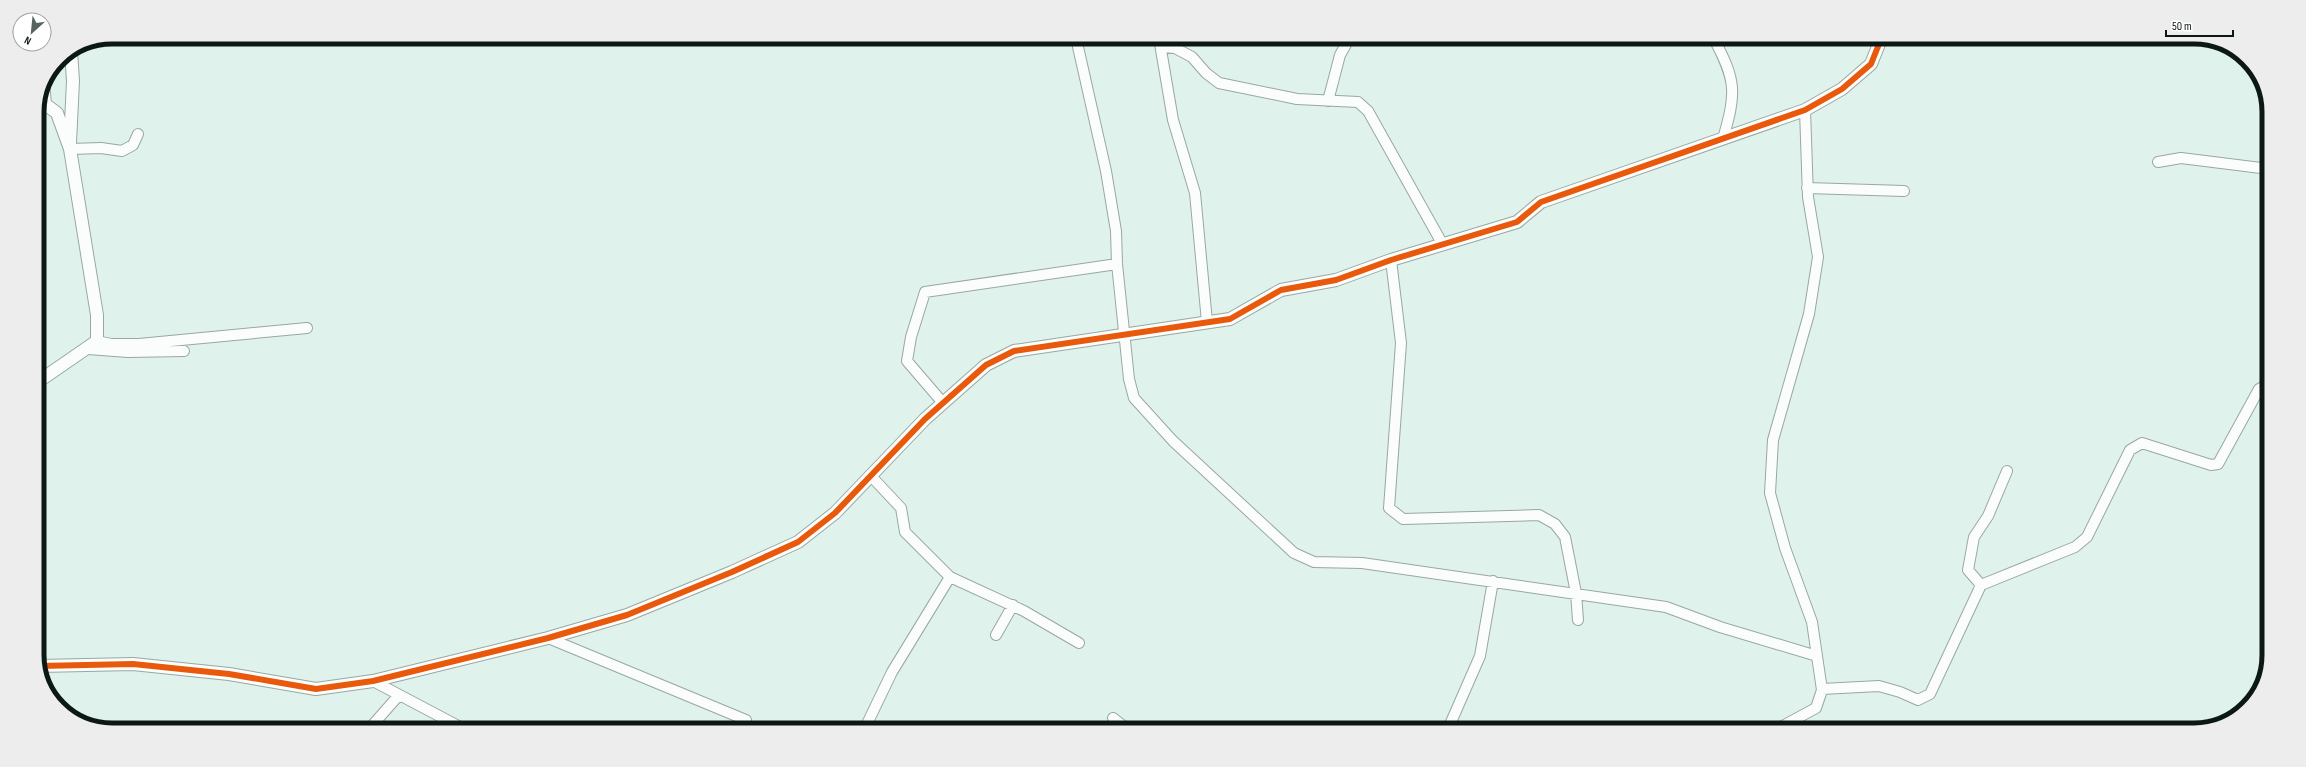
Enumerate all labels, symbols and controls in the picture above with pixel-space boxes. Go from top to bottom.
north arrow [12,12,52,52]
scale bar [2166,12,2233,38]
text: 50 m [2172,19,2192,34]
text: N [22,33,33,48]

